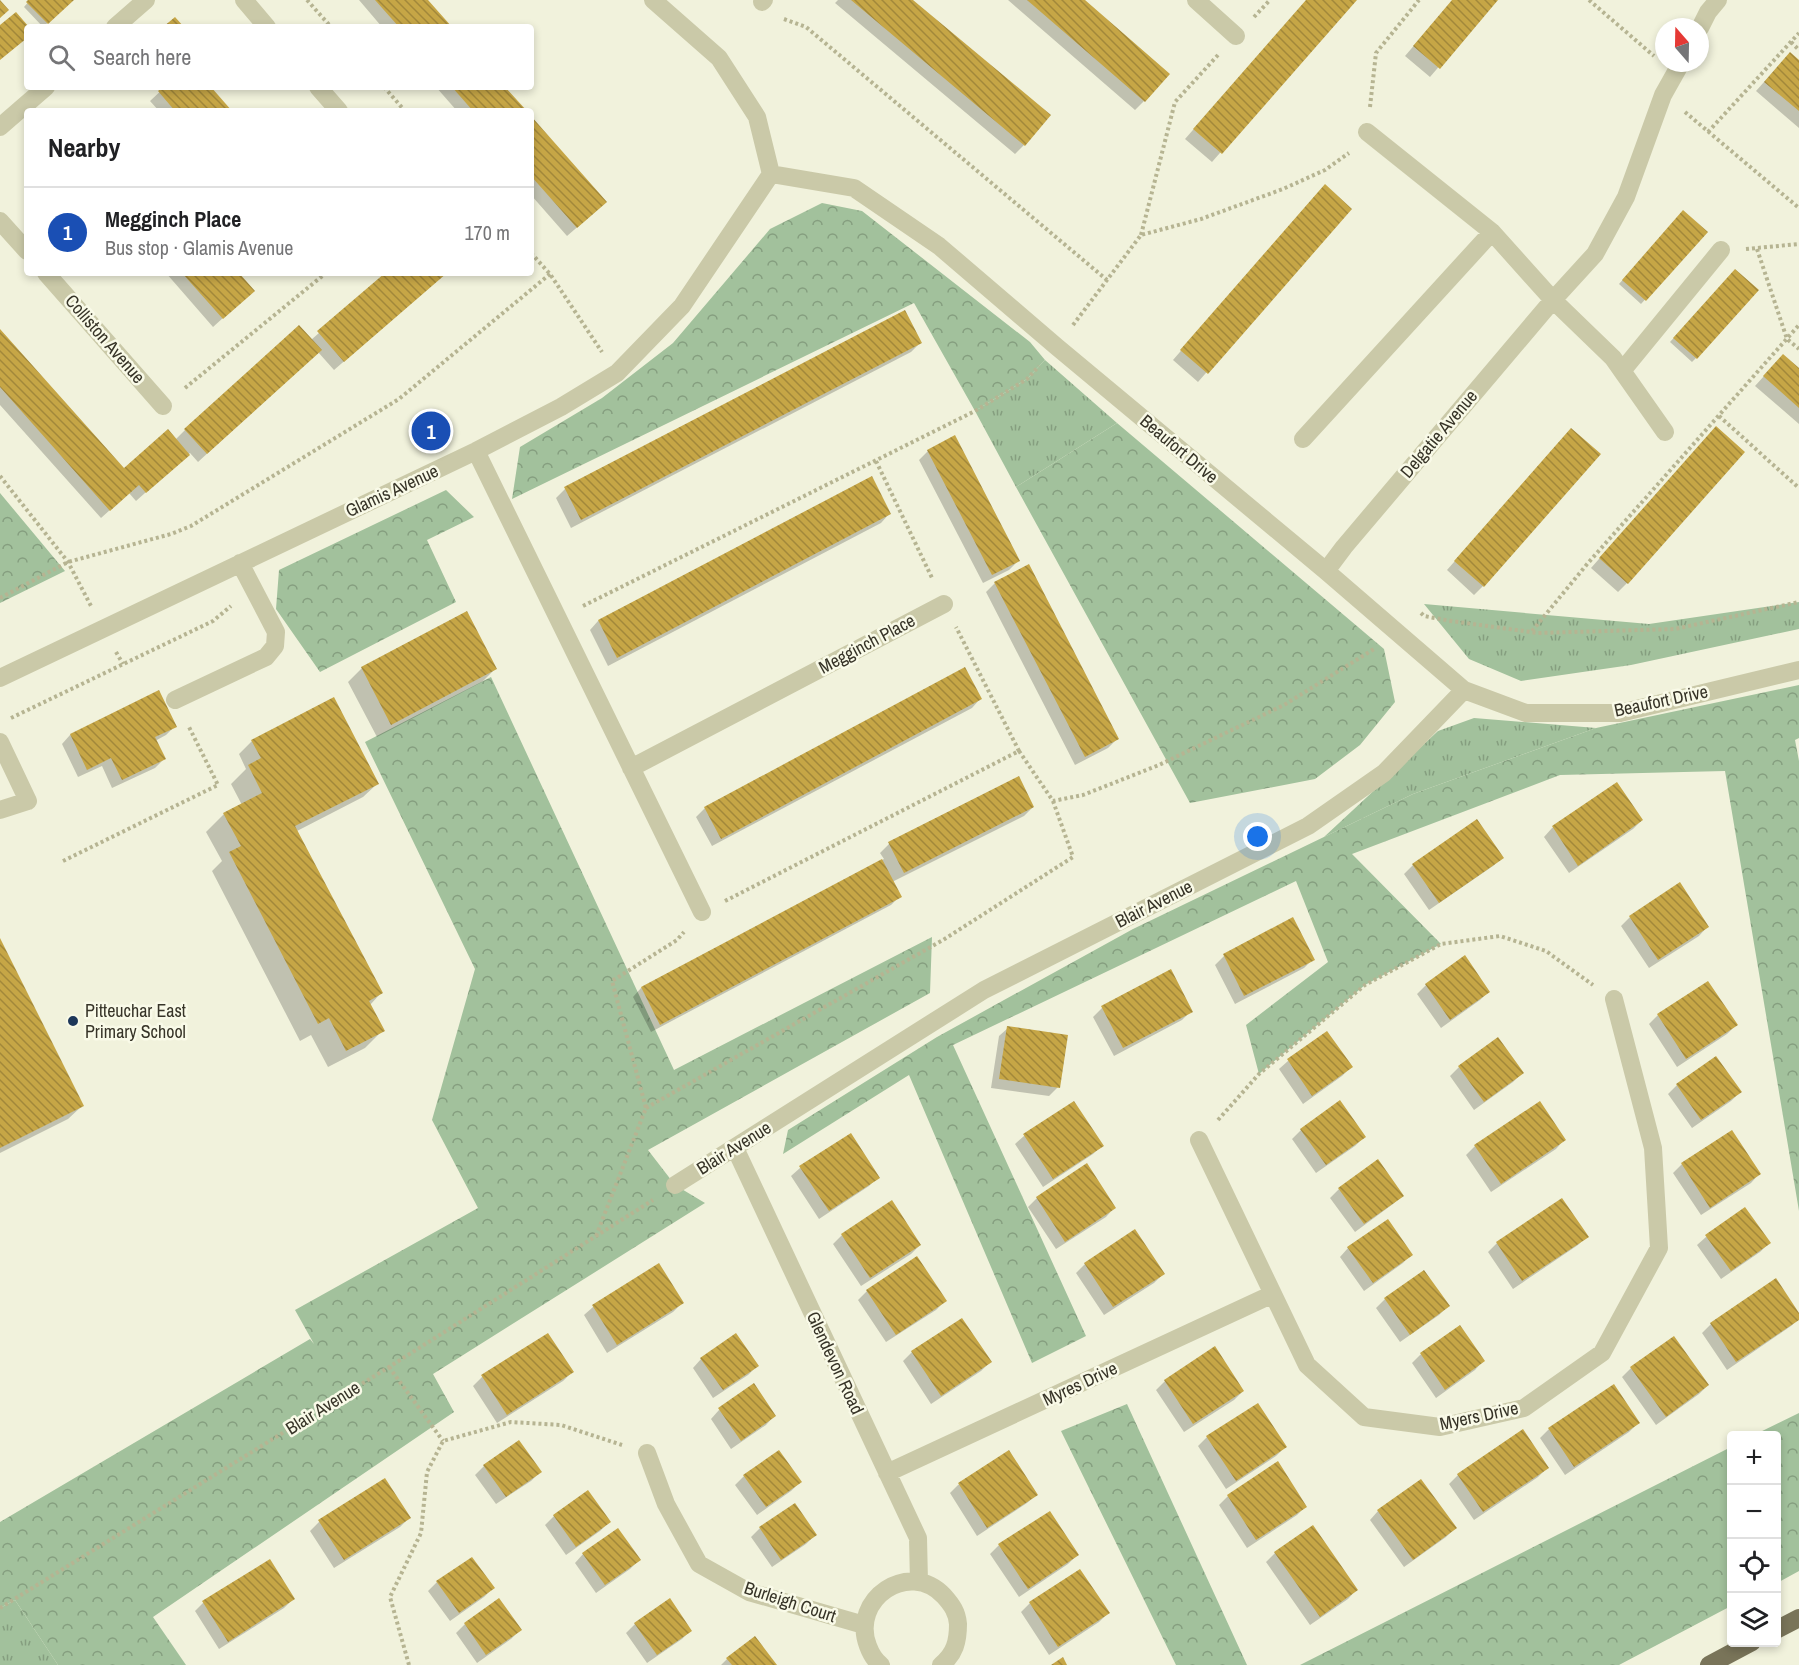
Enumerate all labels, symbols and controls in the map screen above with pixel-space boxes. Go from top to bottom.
north arrow [1655,18,1709,72]
search box [24,24,534,90]
icon: search [45,41,78,74]
text: Search here [93,42,191,72]
text: Nearby [48,130,120,165]
text: Megginch Place [105,204,241,234]
text: 1 [63,219,72,246]
text: 170 m [464,219,510,246]
text: Bus stop · Glamis Avenue [105,234,293,261]
street label: Colliston Avenue [60,289,151,389]
street label: Delgatie Avenue [1394,384,1483,483]
pin: 1 [412,408,450,454]
street label: Beaufort Drive [1135,408,1224,489]
street label: Glamis Avenue [341,458,442,523]
street label: Megginch Place [814,608,919,679]
street label: Beaufort Drive [1612,678,1710,723]
your location [1243,822,1272,851]
street label: Blair Avenue [1111,873,1197,934]
place label: Pitteuchar East Primary School [85,998,186,1044]
marker: Pitteuchar East Primary School [66,1014,80,1028]
street label: Blair Avenue [692,1115,776,1180]
street label: Glendevon Road [801,1307,870,1418]
street label: Myres Drive [1038,1355,1121,1412]
street label: Blair Avenue [281,1375,365,1440]
street label: Myers Drive [1437,1395,1520,1436]
map controls [1727,1431,1781,1647]
button: + [1727,1431,1781,1485]
button: − [1727,1485,1781,1539]
button: locate [1727,1539,1781,1593]
street label: Burleigh Court [741,1575,839,1628]
button: layers [1727,1593,1781,1647]

